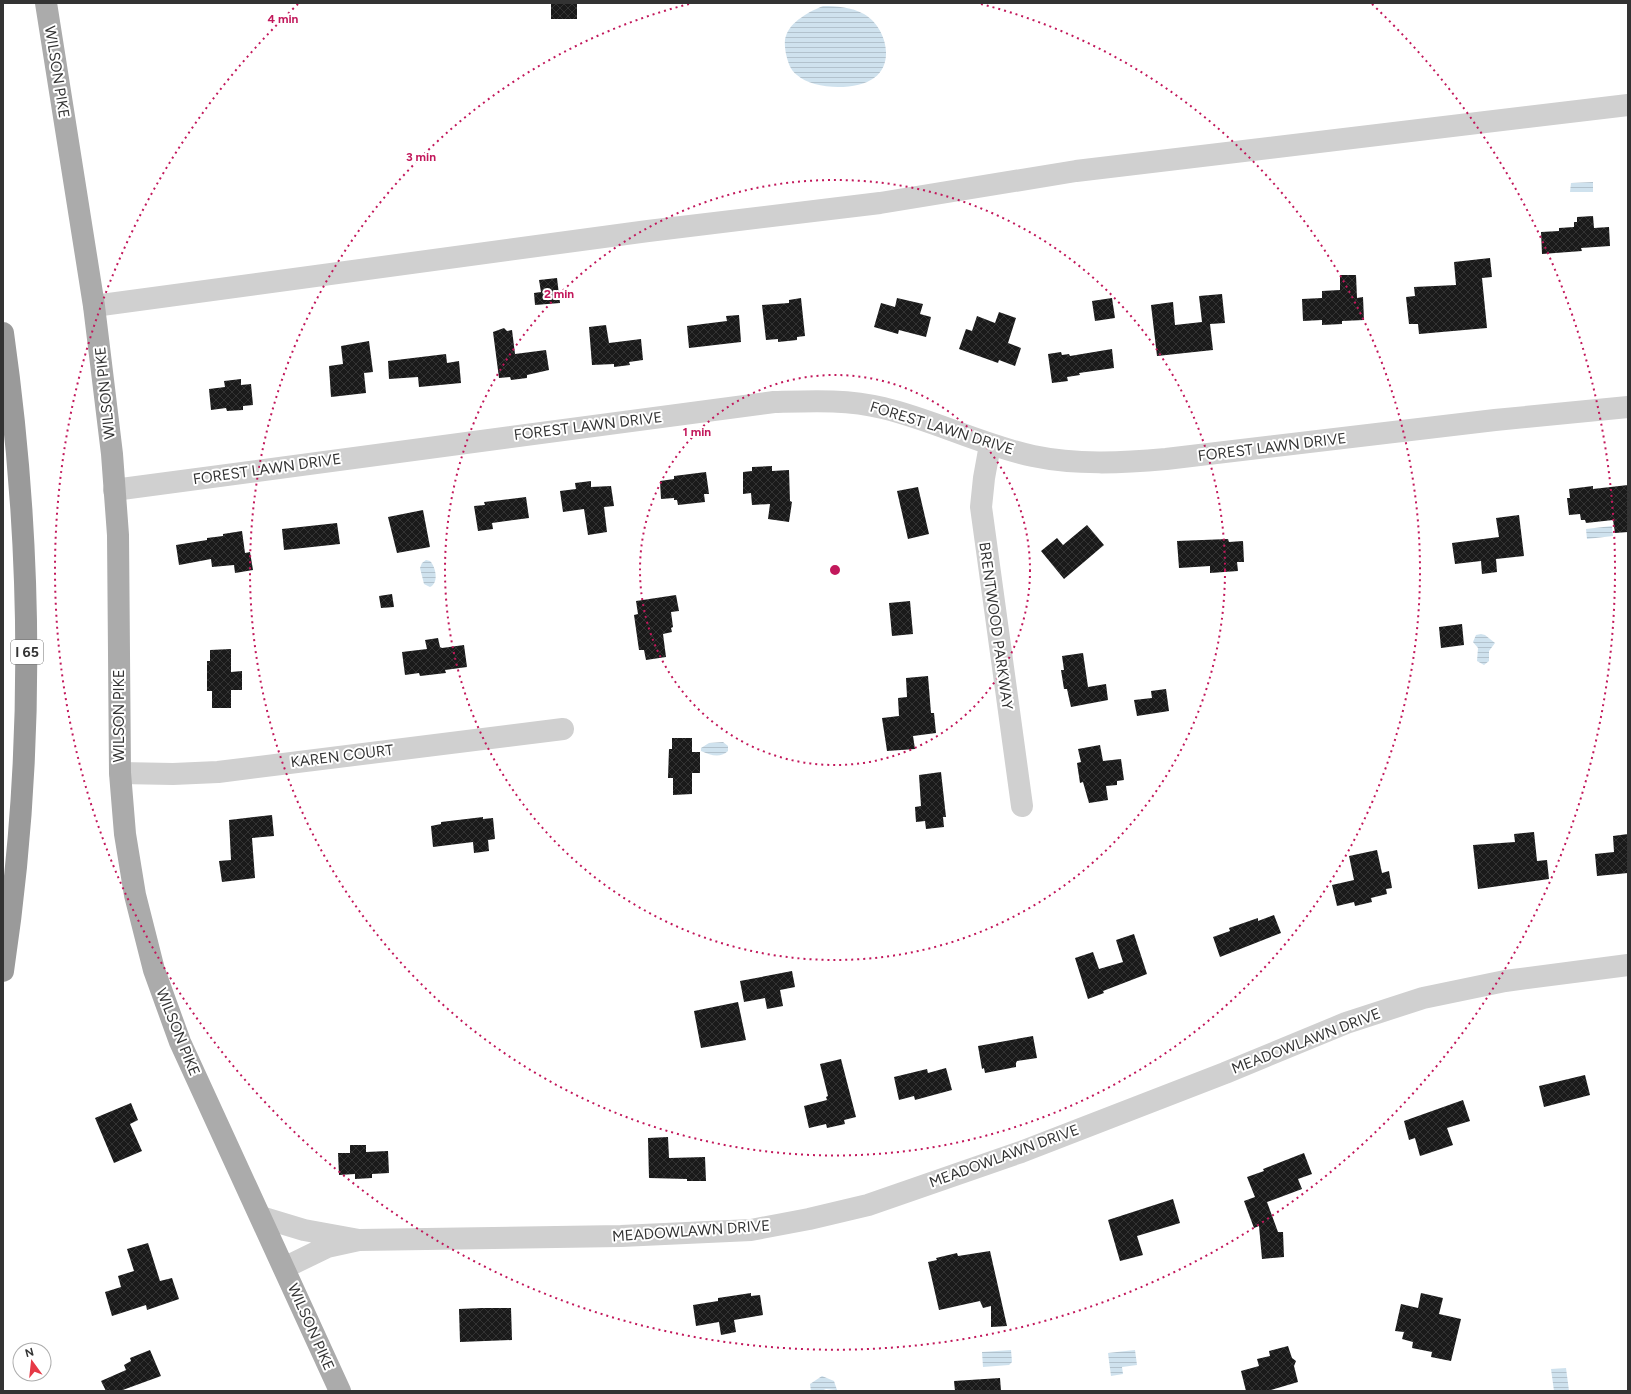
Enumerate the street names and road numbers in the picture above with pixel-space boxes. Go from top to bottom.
street label: WILSON PIKE [41,25,73,119]
street label: WILSON PIKE [91,346,119,440]
street label: FOREST LAWN DRIVE [868,398,1016,458]
street label: FOREST LAWN DRIVE [513,408,663,444]
street label: FOREST LAWN DRIVE [1197,429,1347,465]
street label: FOREST LAWN DRIVE [192,450,342,488]
street label: BRENTWOOD PARKWAY [975,541,1017,711]
road number: I 65 [11,640,43,664]
street label: WILSON PIKE [110,669,128,763]
street label: KAREN COURT [290,741,395,771]
street label: WILSON PIKE [152,985,204,1079]
street label: MEADOWLAWN DRIVE [1229,1004,1383,1078]
street label: MEADOWLAWN DRIVE [927,1120,1081,1192]
street label: MEADOWLAWN DRIVE [611,1217,771,1245]
street label: WILSON PIKE [284,1281,338,1373]

